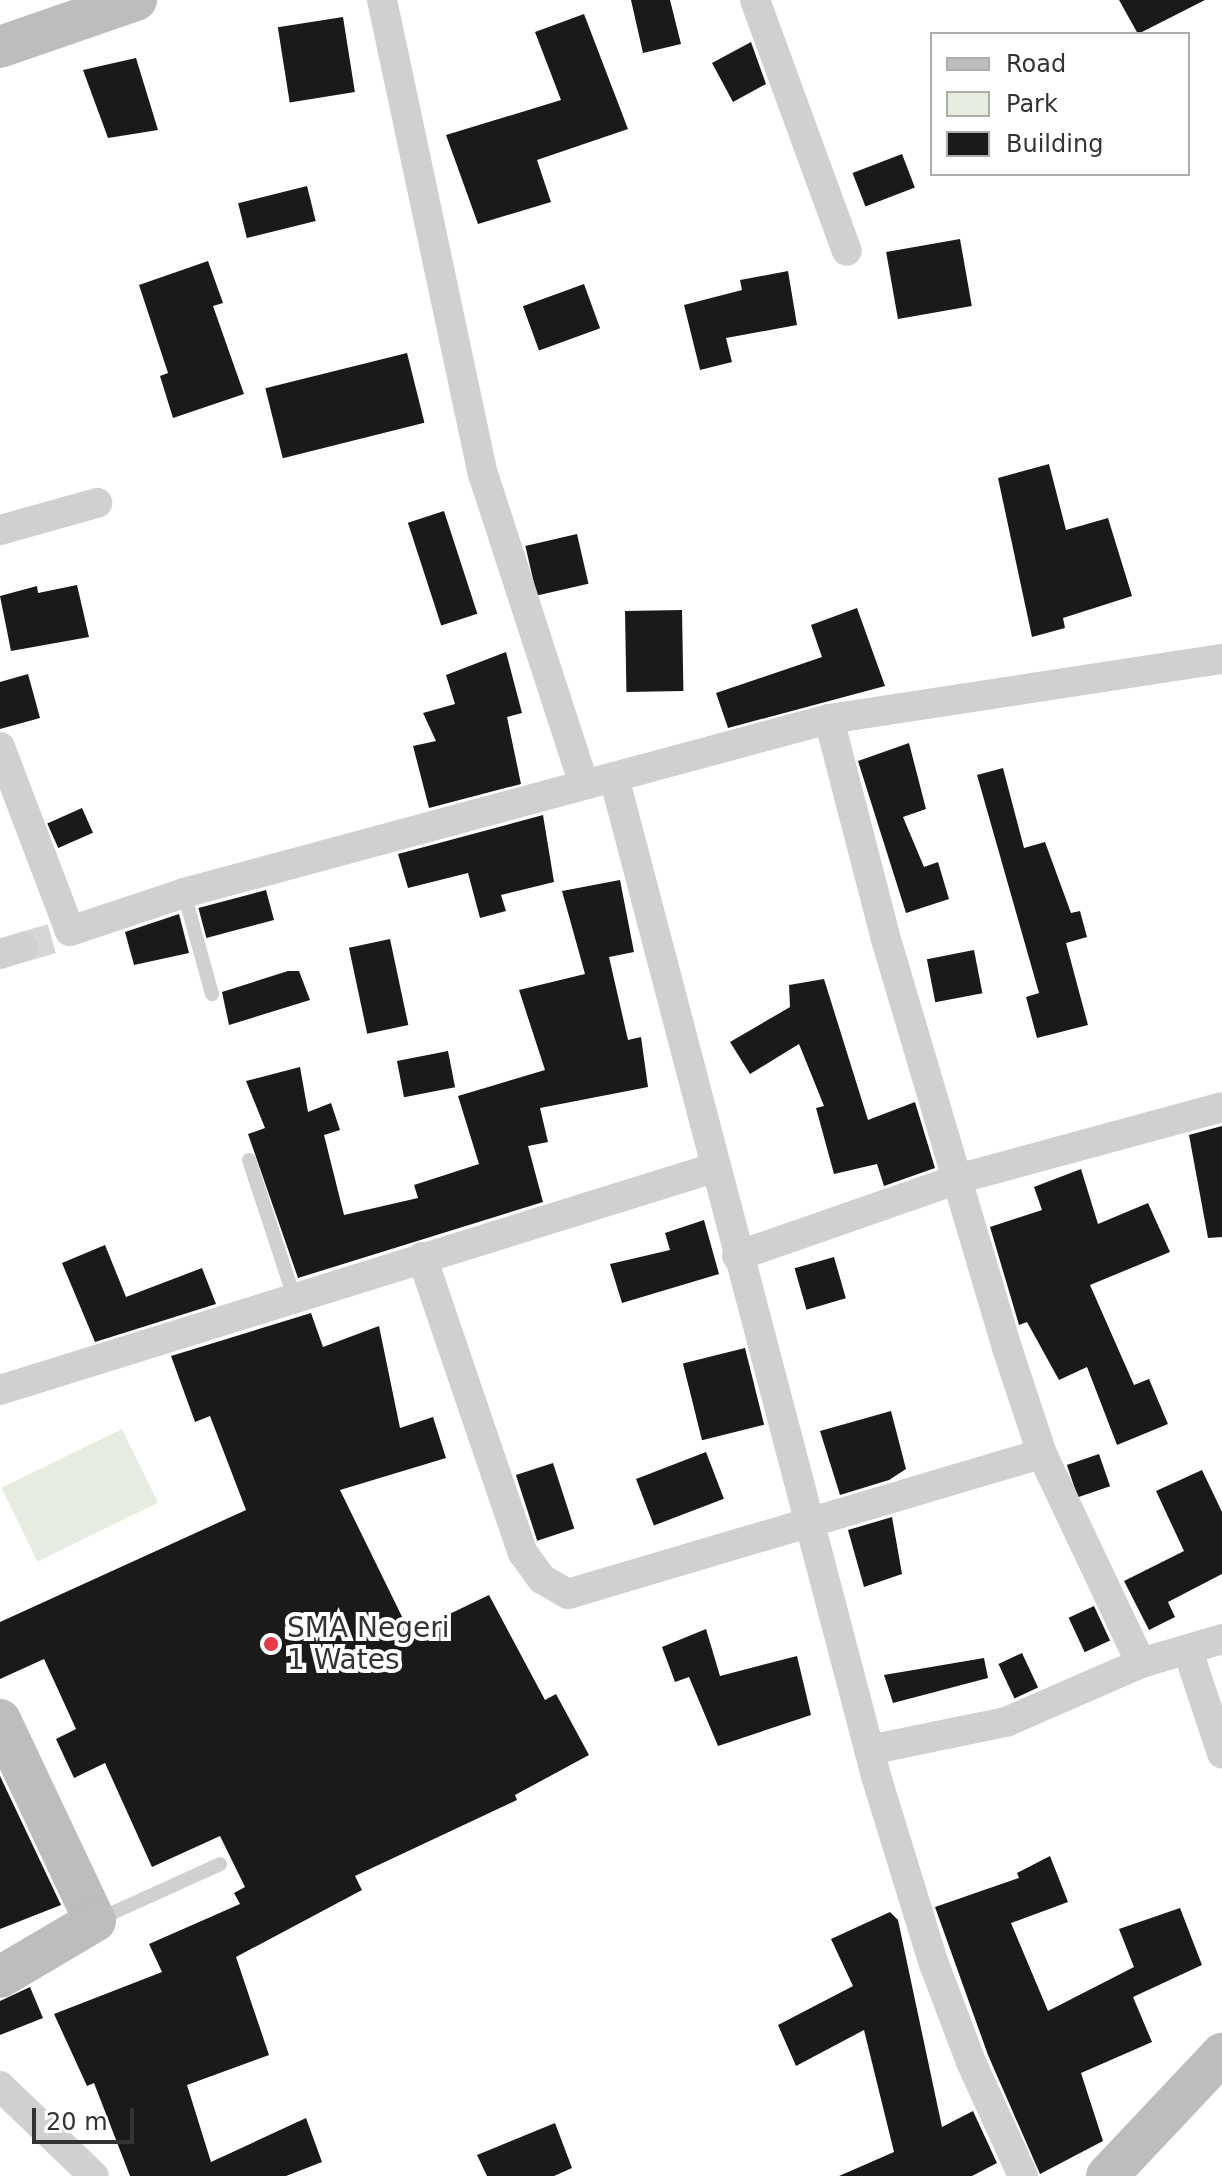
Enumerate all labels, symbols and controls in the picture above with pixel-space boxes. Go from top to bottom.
legend [930,32,1190,176]
text: Road [1006,50,1066,78]
text: Park [1006,90,1058,118]
text: Building [1006,130,1103,158]
place label: SMA Negeri 1 Wates [287,1611,449,1677]
marker: SMA Negeri 1 Wates [262,1635,280,1653]
scale bar [36,2092,138,2142]
text: 20 m [46,2108,108,2136]

